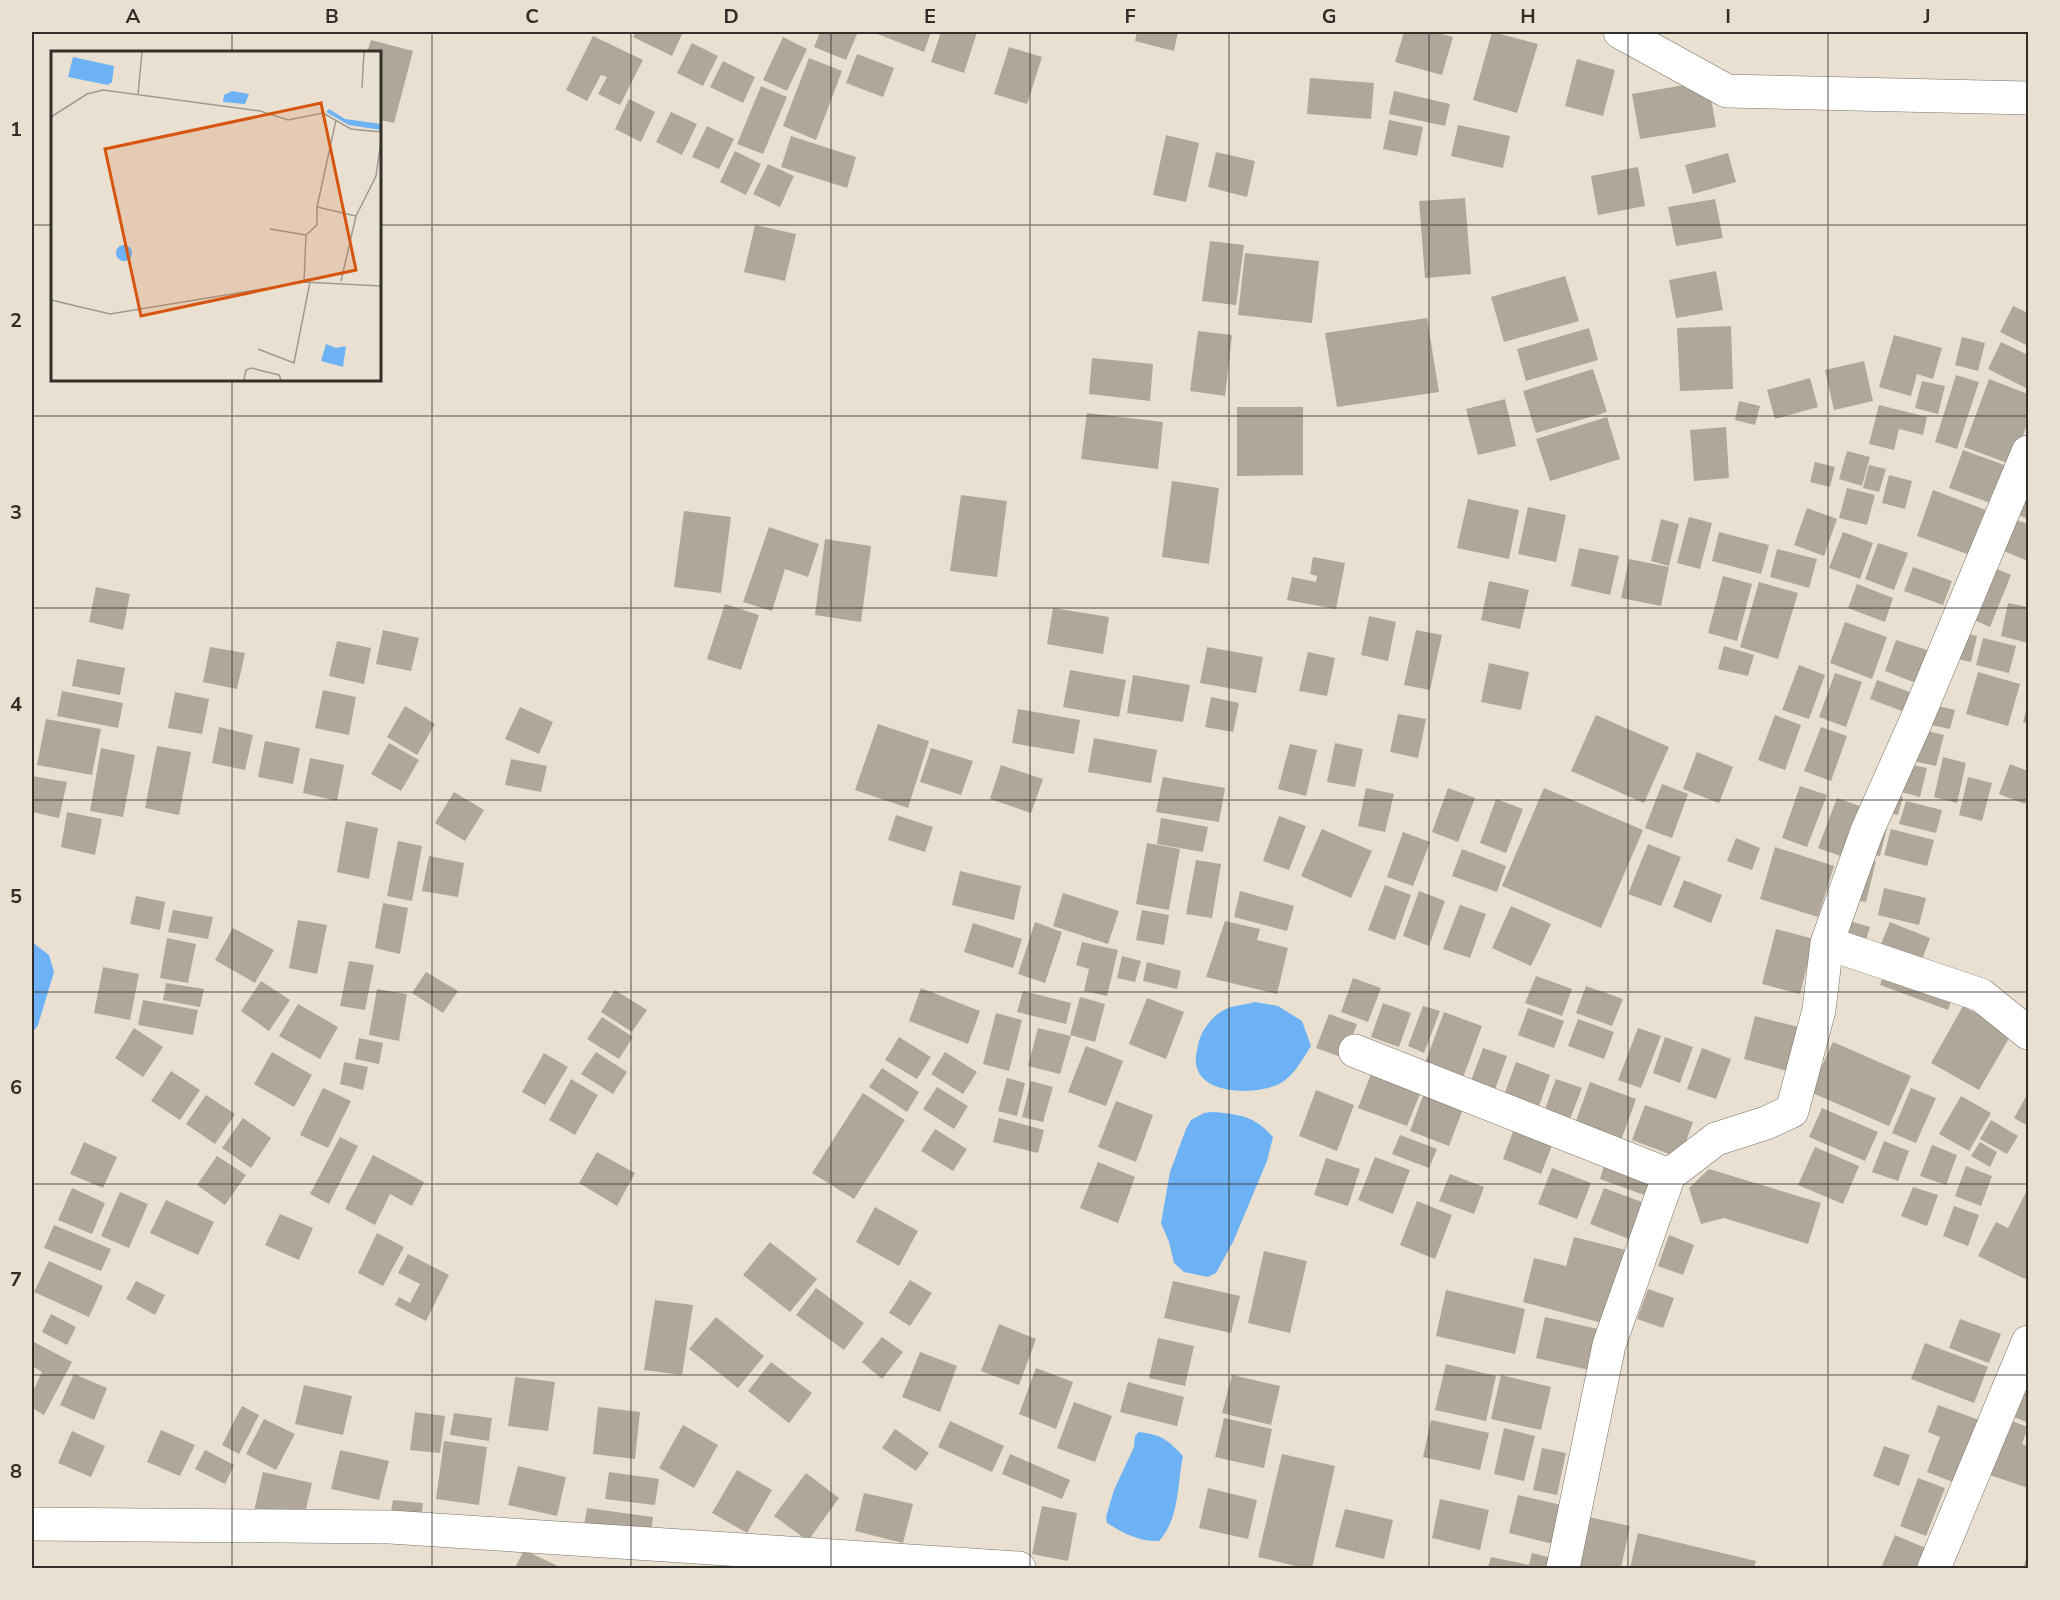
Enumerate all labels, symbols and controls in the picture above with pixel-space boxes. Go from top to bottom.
text: A [126,3,141,30]
text: B [325,3,339,30]
text: C [525,3,539,30]
text: D [723,3,739,30]
text: E [924,3,936,30]
text: F [1124,3,1136,30]
text: G [1322,3,1336,30]
text: H [1520,3,1536,30]
text: I [1725,3,1731,30]
text: J [1922,3,1931,30]
inset map [51,51,381,381]
text: 1 [10,116,22,143]
text: 2 [10,307,22,334]
text: 3 [10,499,22,526]
text: 4 [10,691,22,718]
text: 5 [10,883,22,910]
text: 6 [10,1074,22,1101]
text: 7 [10,1266,22,1293]
text: 8 [10,1458,22,1485]

